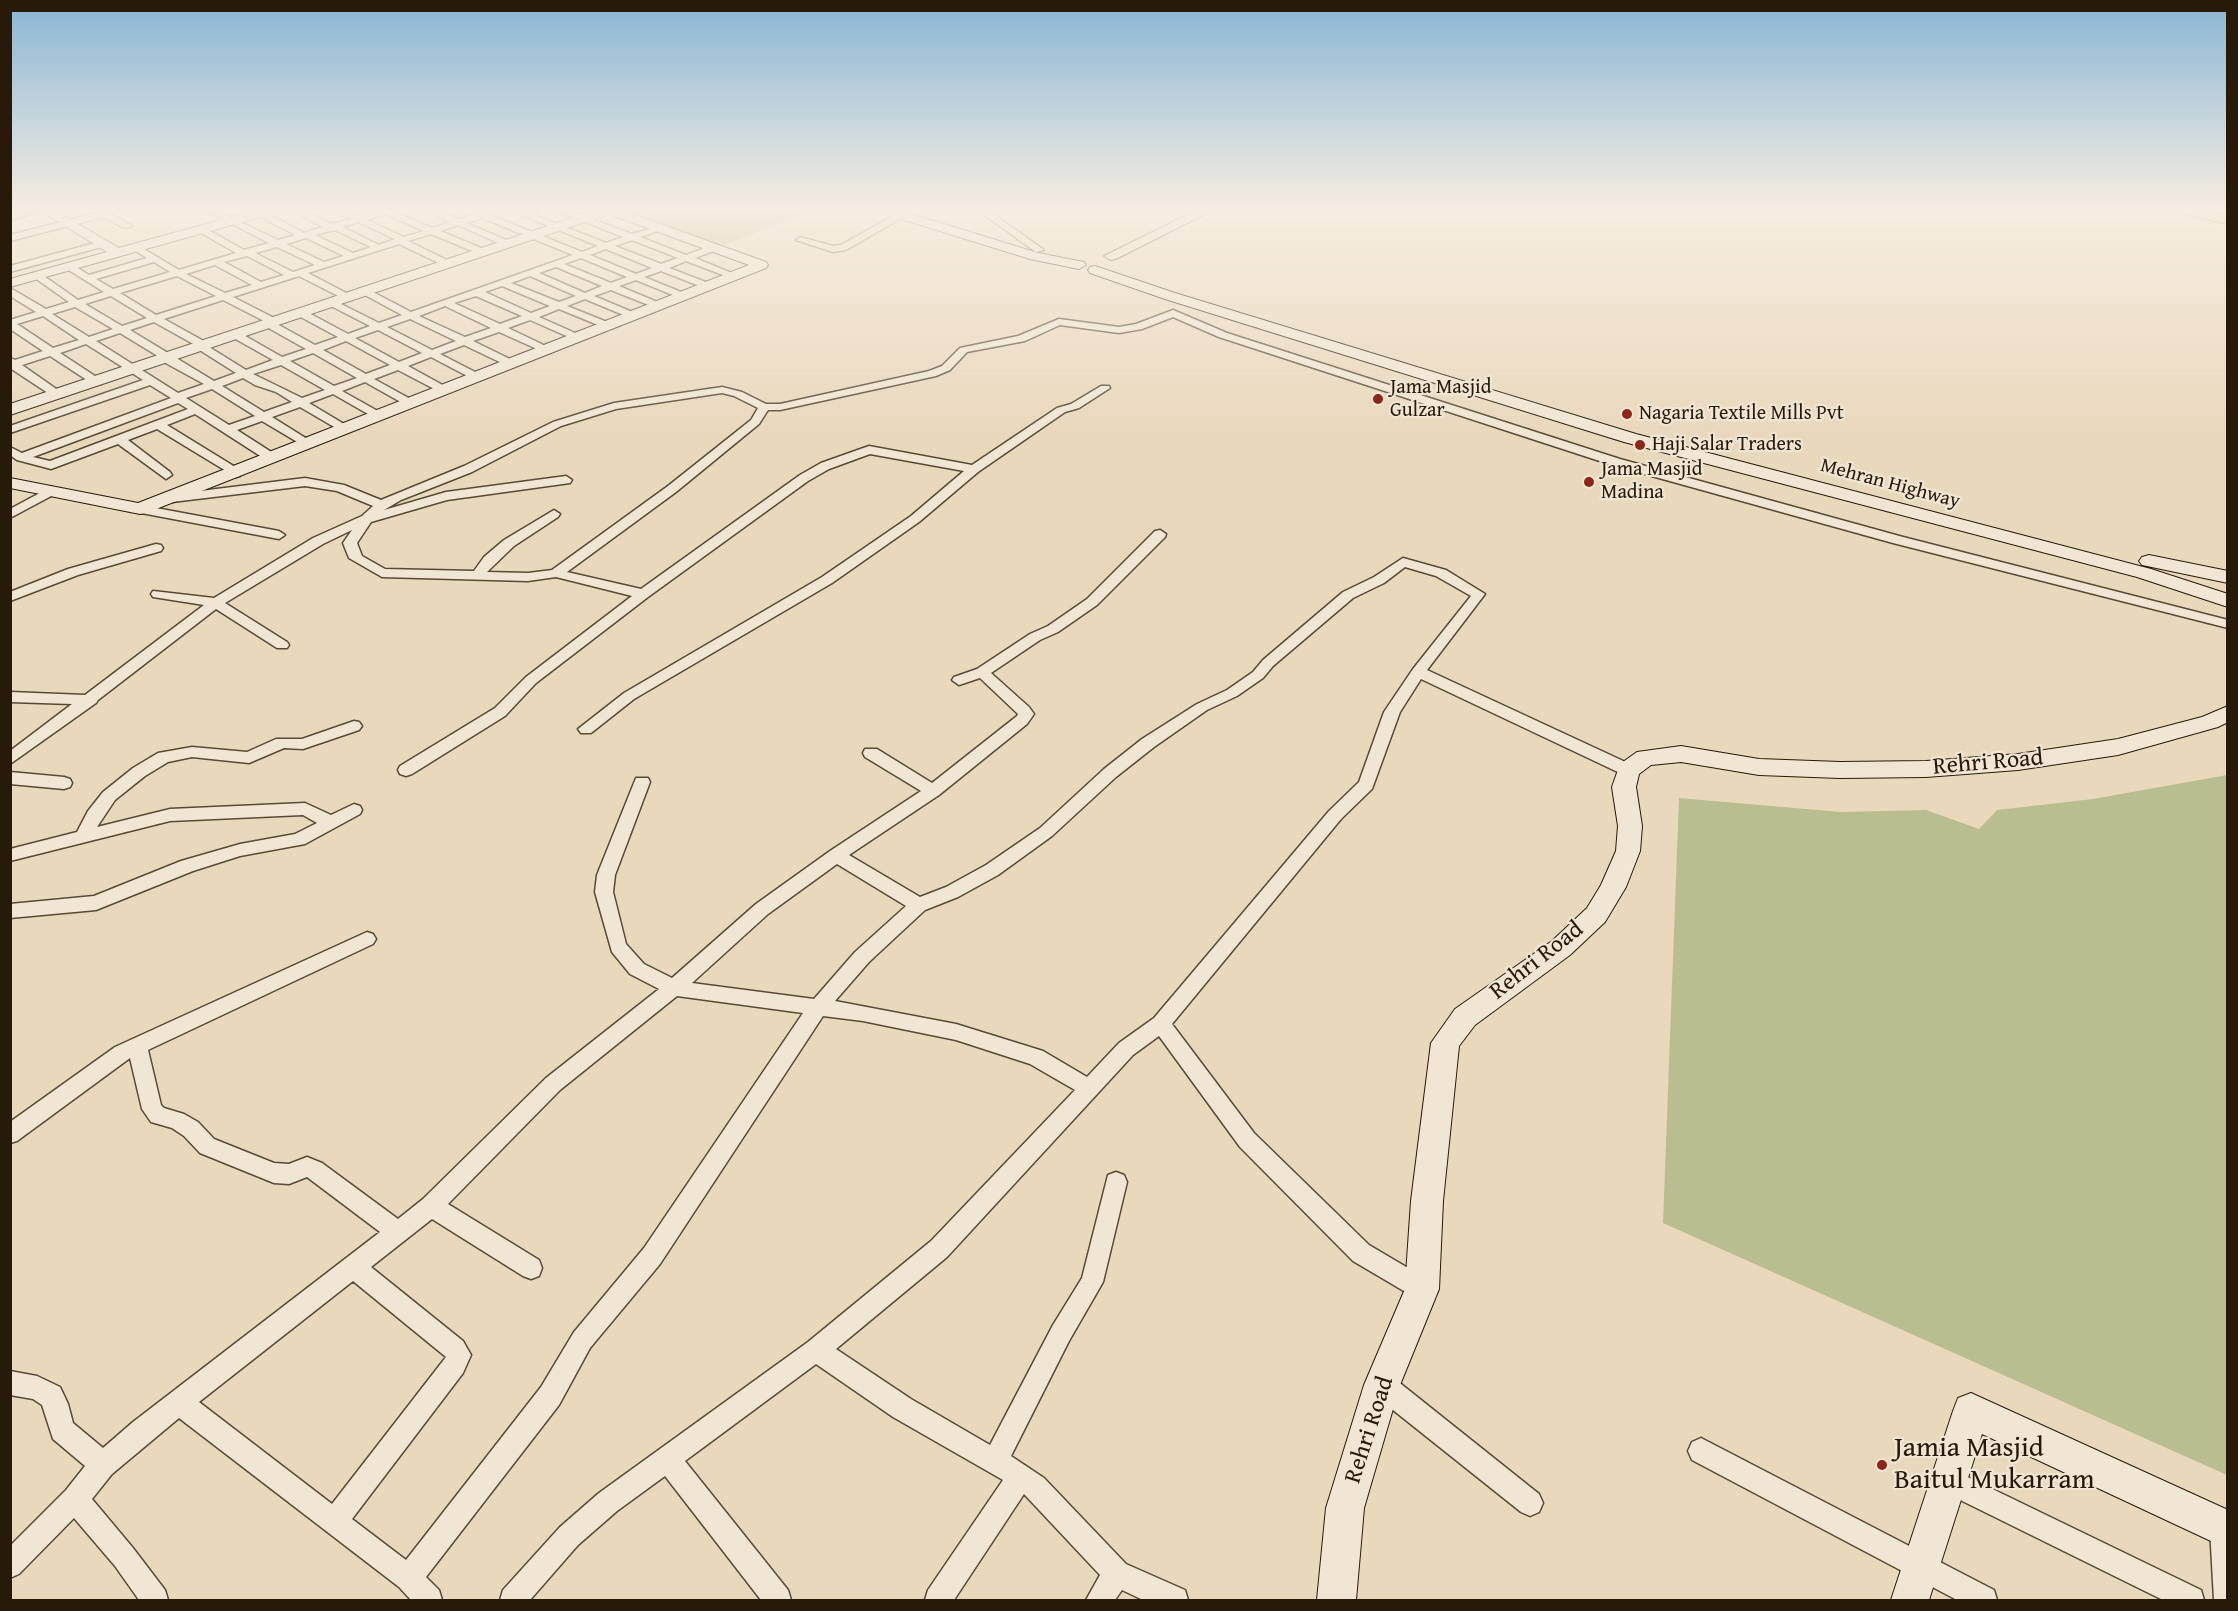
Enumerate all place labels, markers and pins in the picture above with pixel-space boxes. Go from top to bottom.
place label: Jama Masjid Gulzar [1390,376,1491,423]
marker: Jama Masjid Gulzar [1371,392,1385,406]
place label: Nagaria Textile Mills Pvt [1639,402,1844,426]
marker: Nagaria Textile Mills Pvt [1620,407,1634,421]
place label: Haji Salar Traders [1652,433,1802,457]
marker: Haji Salar Traders [1633,438,1647,452]
place label: Jama Masjid Madina [1601,458,1702,505]
marker: Jama Masjid Madina [1582,475,1596,489]
place label: Jamia Masjid Baitul Mukarram [1894,1432,2094,1498]
marker: Jamia Masjid Baitul Mukarram [1875,1458,1889,1472]

